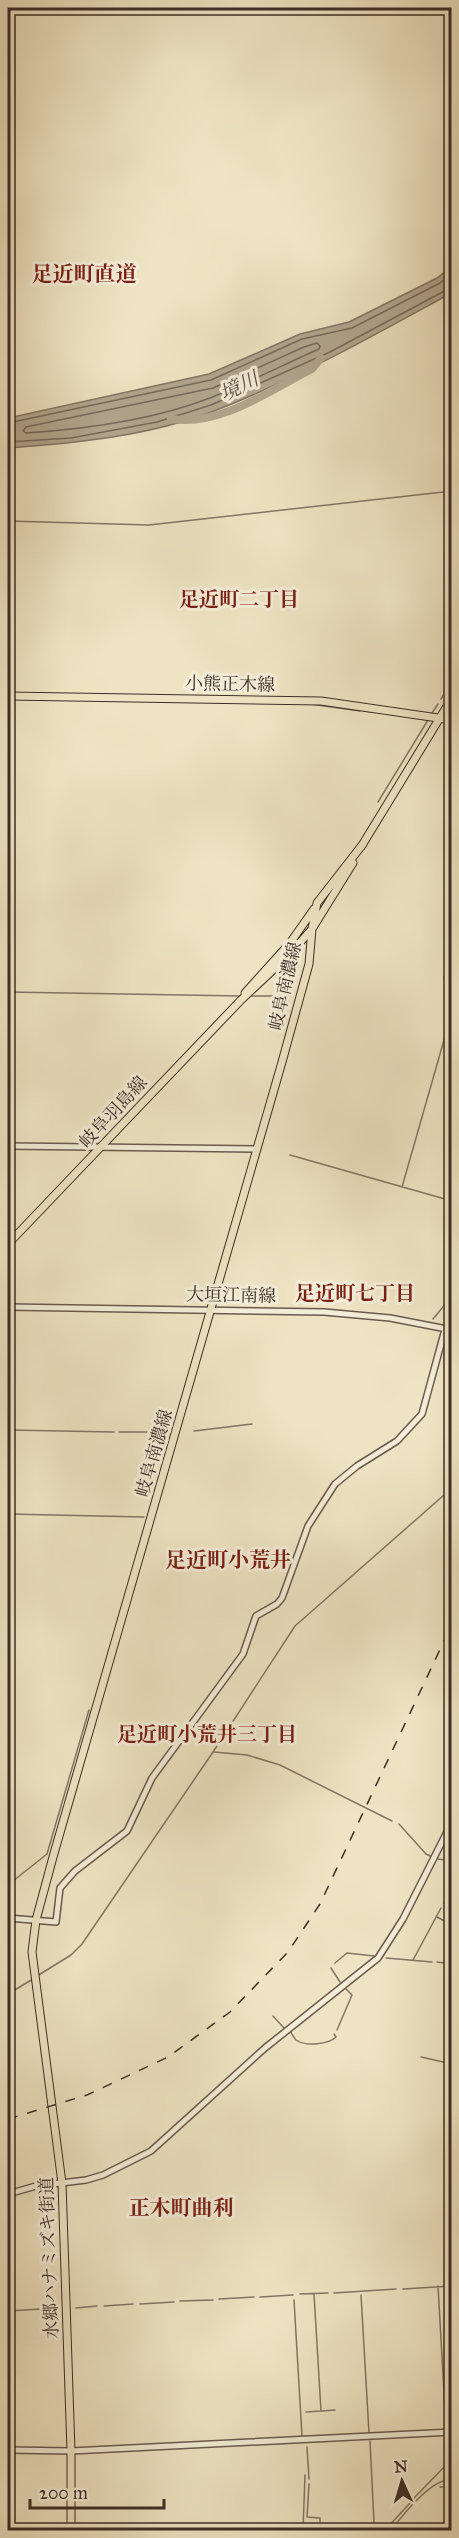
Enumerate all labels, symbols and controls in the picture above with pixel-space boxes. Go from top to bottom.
district label: 足近町直道 [32,261,137,287]
water label: 境川 [216,366,264,406]
district label: 足近町二丁目 [179,587,299,611]
street label: 小熊正木線 [185,672,275,696]
street label: 岐阜南濃線 [264,940,306,1032]
street label: 岐阜羽島線 [74,1072,152,1152]
district label: 足近町七丁目 [295,1281,415,1305]
street label: 大垣江南線 [186,1283,276,1307]
street label: 岐阜南濃線 [131,1407,177,1499]
district label: 足近町小荒井 [165,1547,291,1573]
district label: 足近町小荒井三丁目 [117,1722,297,1746]
street label: 水郷ハナミズキ街道 [35,2177,63,2339]
district label: 正木町曲利 [129,2195,234,2221]
north arrow [372,2451,432,2511]
text: N [394,2457,409,2476]
scale bar [30,2472,164,2510]
text: 200 m [39,2482,88,2504]

